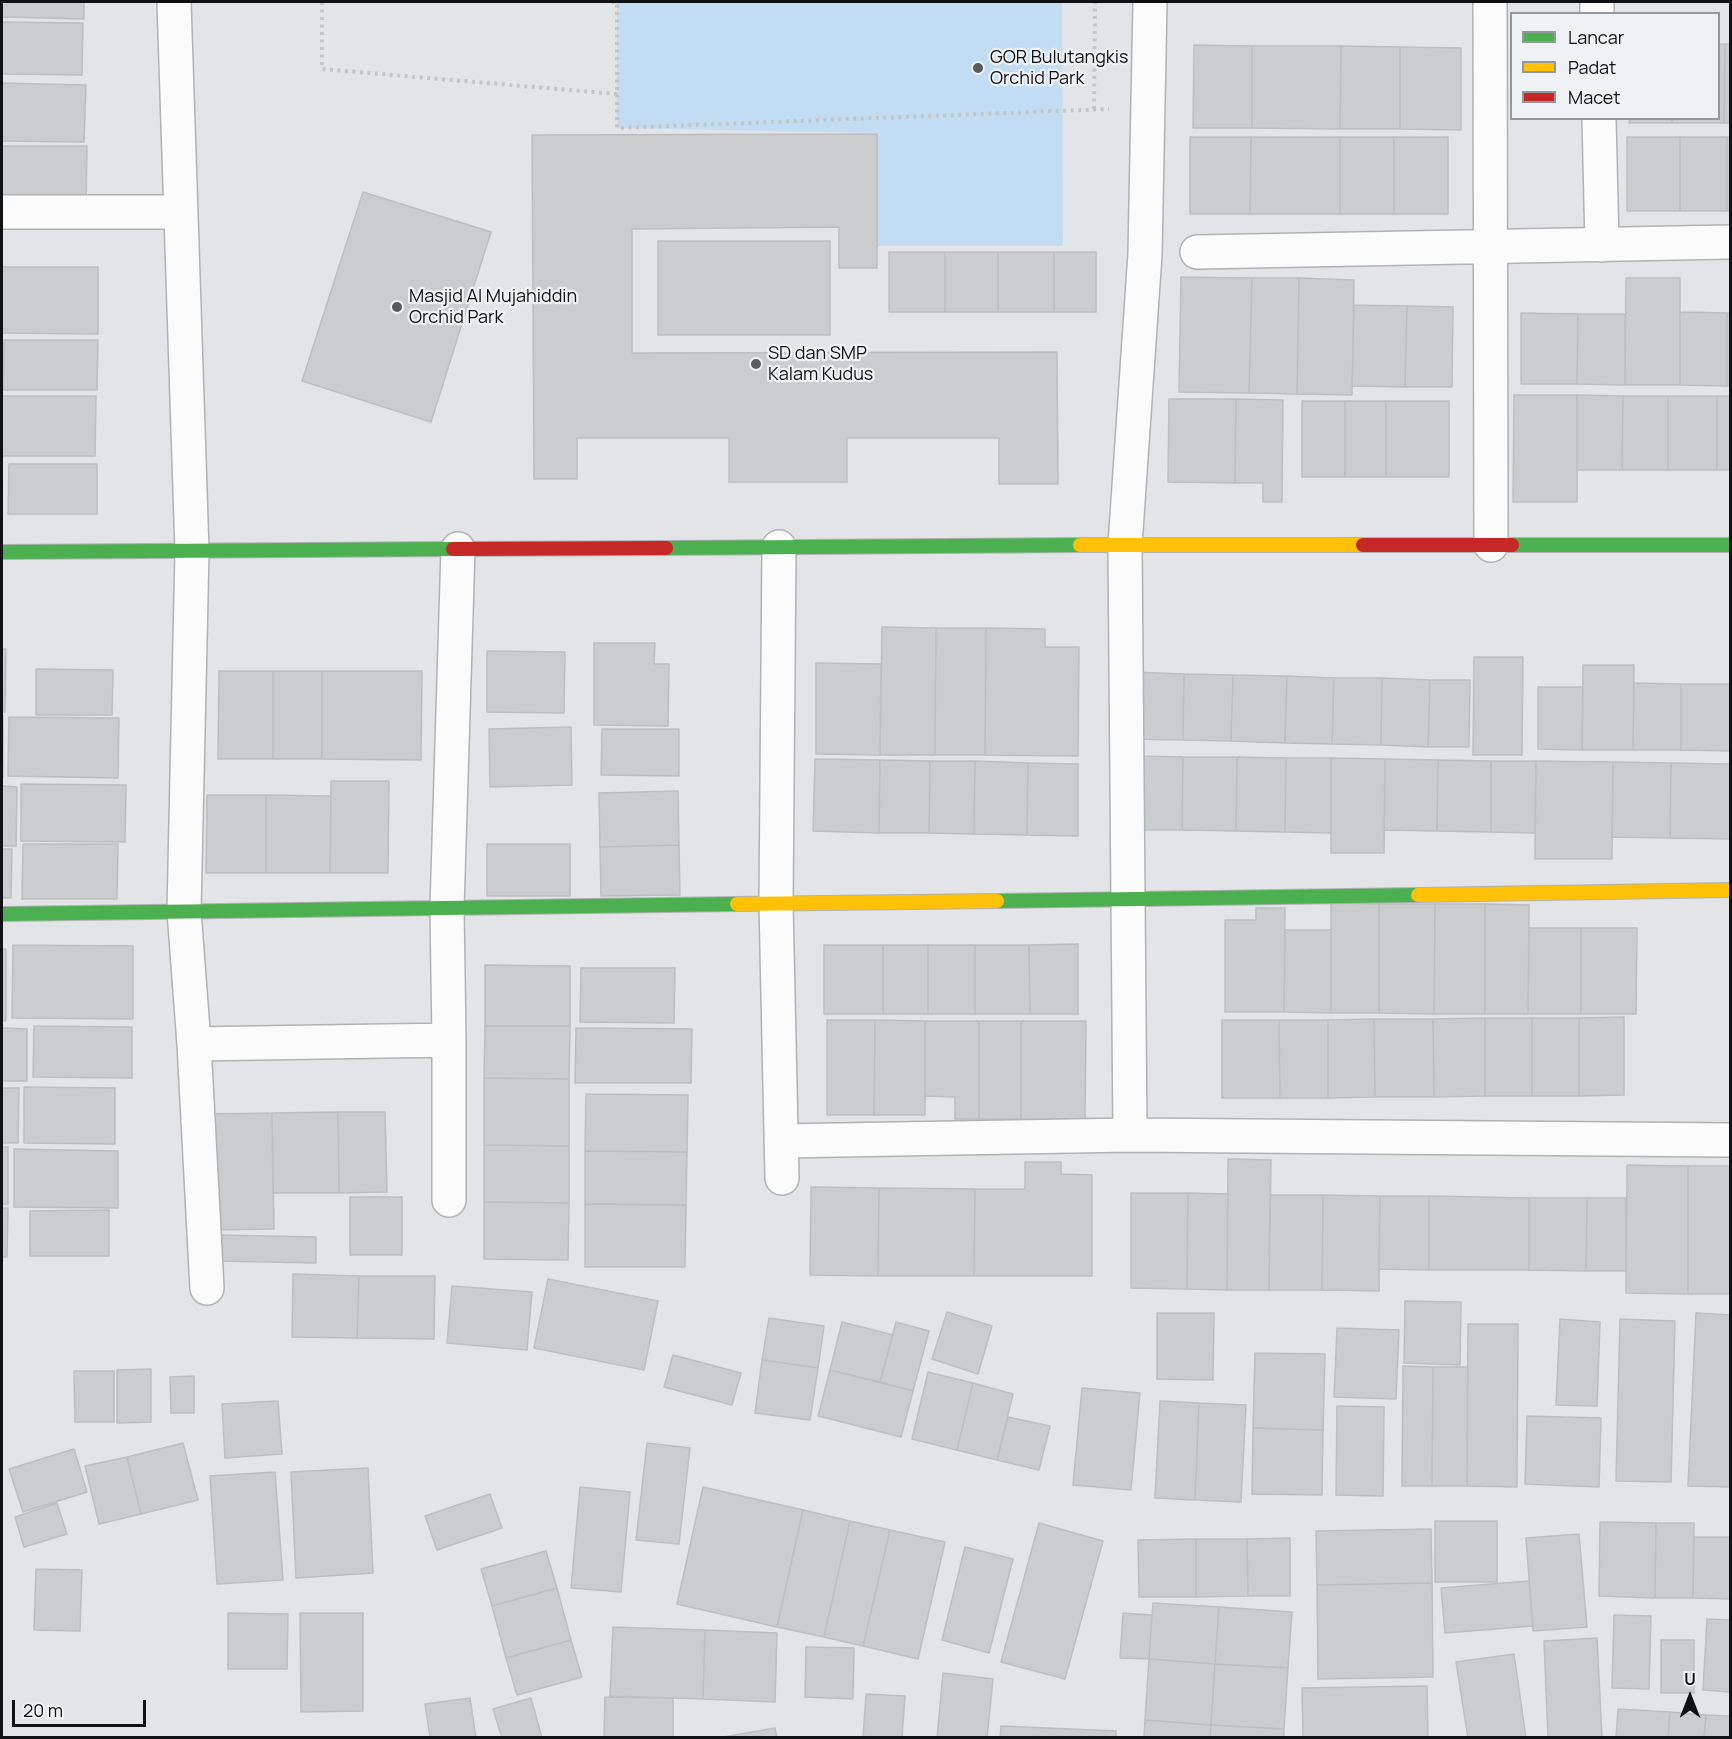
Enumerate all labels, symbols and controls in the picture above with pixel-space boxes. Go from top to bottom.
legend [1510,12,1720,120]
text: Lancar [1568,25,1624,49]
place label: GOR Bulutangkis Orchid Park [990,47,1128,90]
text: Padat [1568,55,1616,79]
marker: GOR Bulutangkis Orchid Park [971,61,985,75]
text: Macet [1568,85,1621,109]
place label: Masjid Al Mujahiddin Orchid Park [409,286,577,328]
marker: Masjid Al Mujahiddin Orchid Park [390,300,404,314]
place label: SD dan SMP Kalam Kudus [768,343,873,386]
marker: SD dan SMP Kalam Kudus [749,357,763,371]
north arrow [1660,1667,1720,1727]
text: U [1684,1668,1696,1690]
scale bar [15,1688,148,1726]
text: 20 m [23,1698,63,1722]

